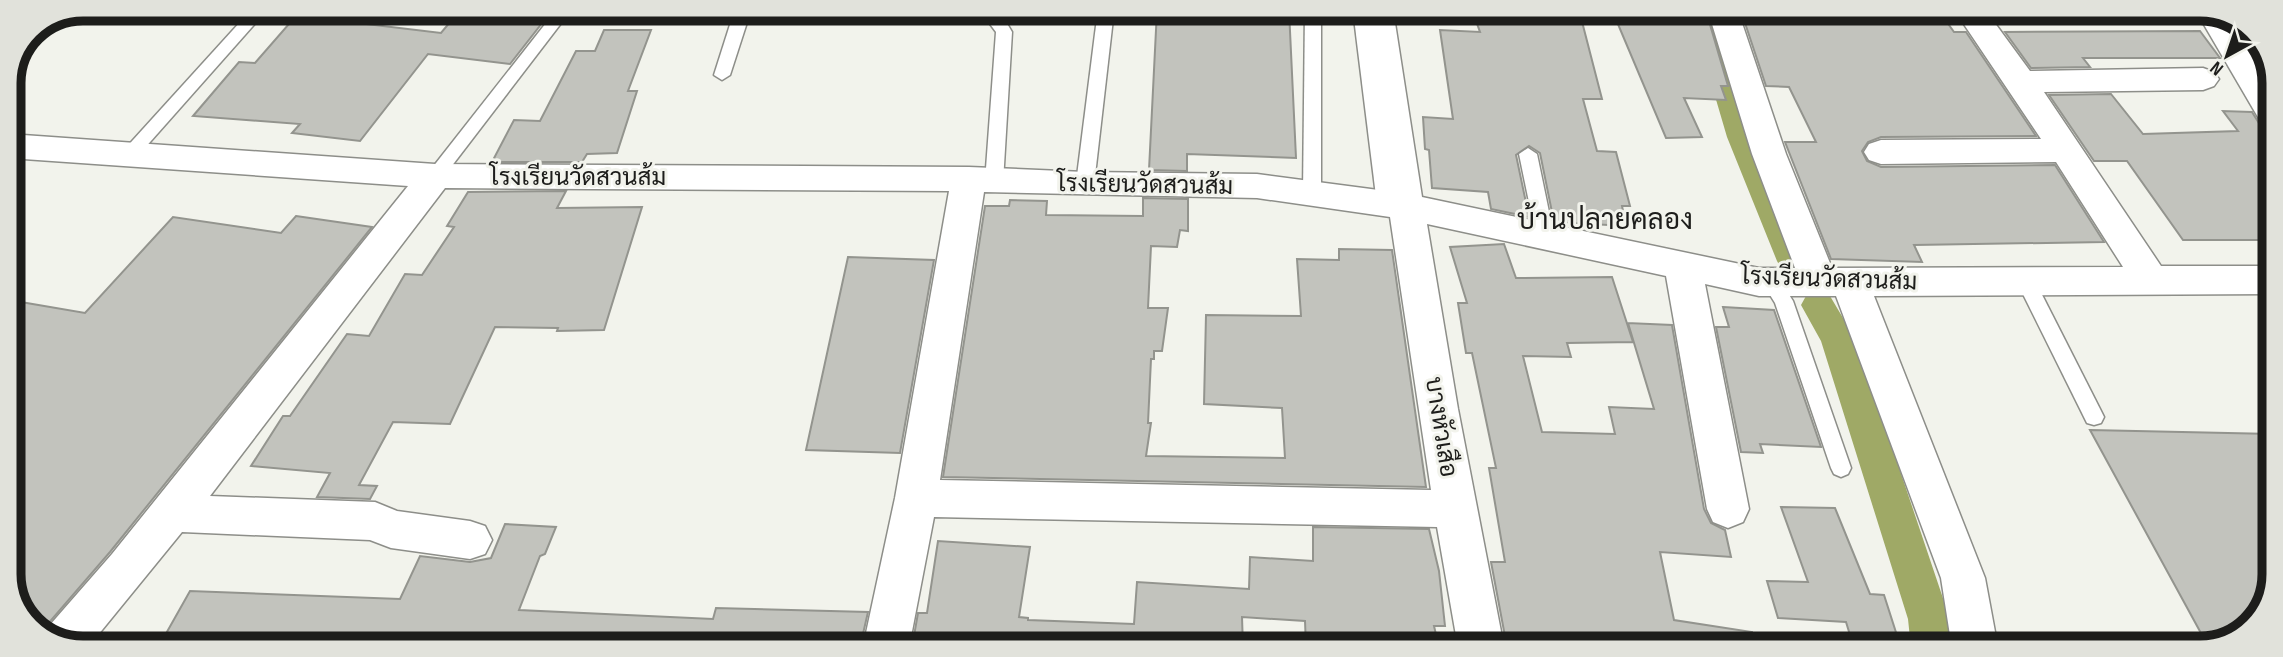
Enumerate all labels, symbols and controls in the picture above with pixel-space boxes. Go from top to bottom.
north arrow [2192,21,2262,91]
text: N [2206,56,2228,80]
street label: โรงเรียนวัดสวนส้ม [488,161,666,192]
street label: โรงเรียนวัดสวนส้ม [1055,167,1233,201]
district label: บ้านปลายคลอง [1517,201,1693,237]
street label: โรงเรียนวัดสวนส้ม [1738,259,1918,297]
street label: บางหัวเสือ [1419,375,1464,479]

